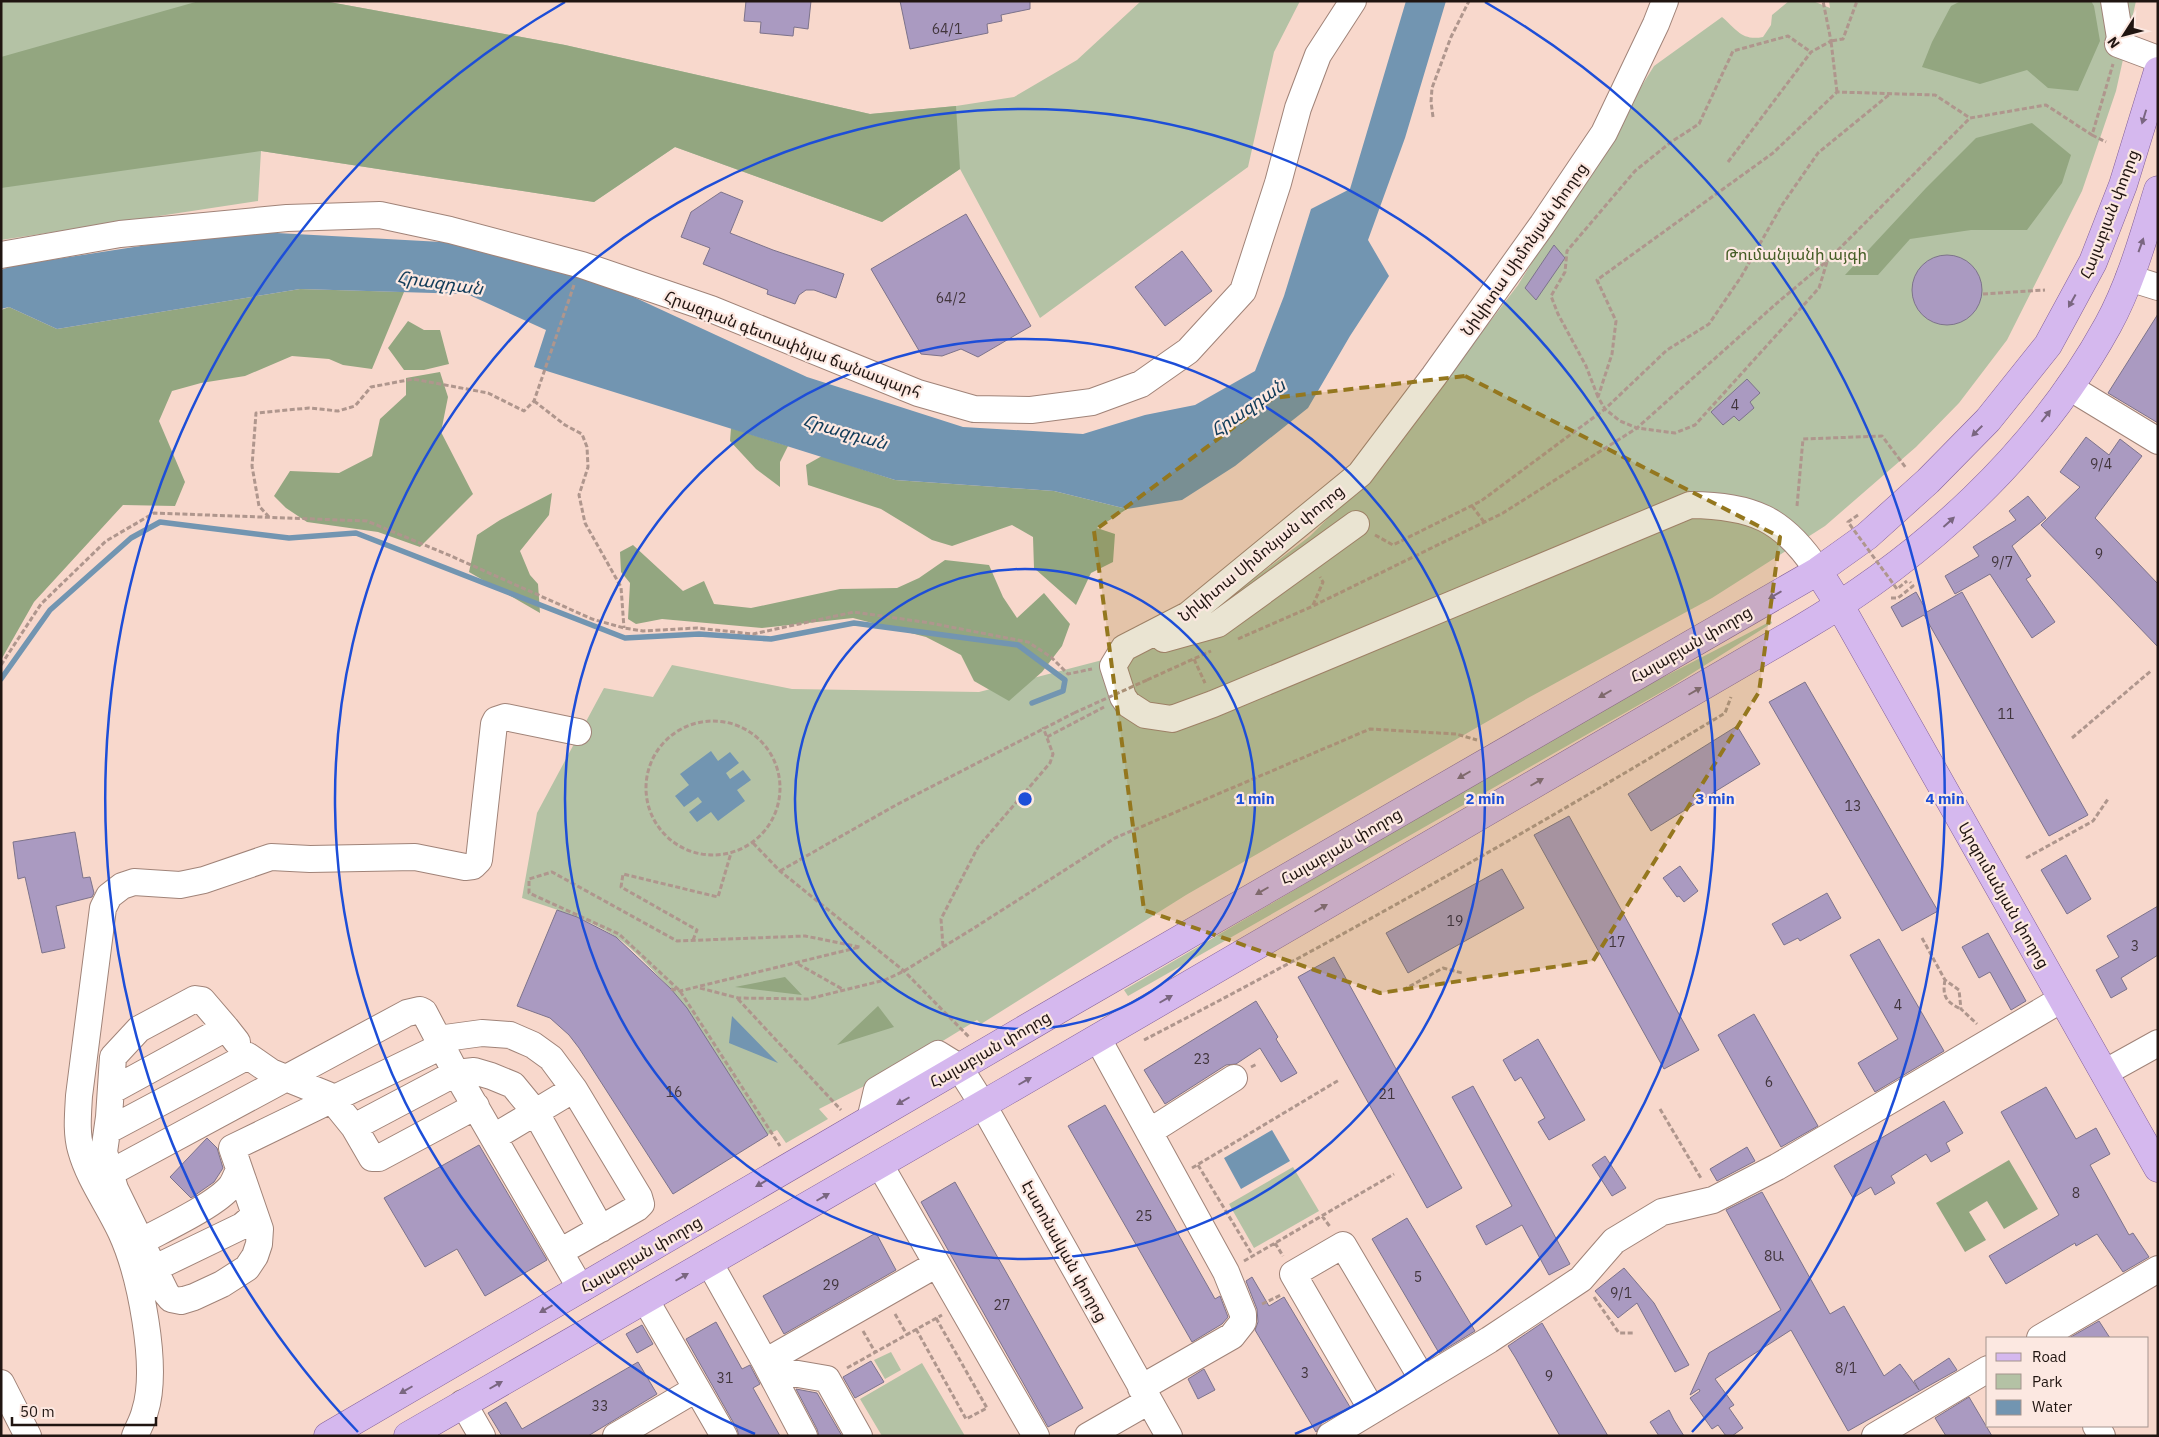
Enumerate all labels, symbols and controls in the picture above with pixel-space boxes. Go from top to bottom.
north arrow [2099,10,2149,60]
house number: 64/1 [932,20,962,38]
text: N [2103,33,2124,52]
one-way arrow [2140,110,2147,125]
street label: Հալաբյան փողոց [2075,147,2143,281]
street label: Նիկիտա Սիմոնյան փողոց [1456,158,1592,340]
one-way arrow [2138,237,2145,252]
park label: Թումանյանի այգի [1725,244,1867,264]
water label: Հրազդան [396,265,486,300]
street label: Հրազդան գետափնյա ճանապարհ [662,286,924,402]
house number: 64/2 [936,289,966,307]
one-way arrow [2068,294,2077,308]
water label: Հրազդան [1206,373,1291,442]
house number: 4 [1731,396,1739,414]
water label: Հրազդան [801,409,891,455]
one-way arrow [2040,410,2051,423]
one-way arrow [1971,425,1983,437]
house number: 9/4 [2090,455,2112,473]
street label: Նիկիտա Սիմոնյան փողոց [1174,480,1348,626]
one-way arrow [1942,516,1954,528]
house number: 9 [2095,545,2103,563]
house number: 9/7 [1991,553,2013,571]
one-way arrow [1768,591,1783,599]
street label: Հալաբյան փողոց [1627,601,1755,687]
one-way arrow [1688,686,1701,695]
one-way arrow [1597,690,1612,698]
house number: 11 [1998,705,2014,723]
one-way arrow [1457,771,1470,780]
one-way arrow [1531,778,1544,787]
text: 1 min [1235,789,1275,808]
text: 2 min [1465,789,1505,808]
text: 3 min [1695,789,1735,808]
text: 4 min [1925,789,1965,808]
centre of rings [1016,790,1034,808]
house number: 13 [1845,797,1861,815]
street label: Հալաբյան փողոց [1277,803,1405,889]
street label: Արզումանյան փողոց [1954,818,2054,972]
one-way arrow [1256,887,1269,896]
one-way arrow [1315,904,1328,913]
house number: 19 [1447,912,1463,930]
house number: 17 [1609,933,1625,951]
house number: 3 [2131,937,2139,955]
one-way arrow [1159,994,1172,1003]
house number: 4 [1894,996,1902,1014]
street label: Հալաբյան փողոց [926,1006,1054,1092]
house number: 23 [1194,1050,1210,1068]
house number: 6 [1765,1073,1773,1091]
one-way arrow [1019,1076,1032,1085]
house number: 16 [666,1083,682,1101]
house number: 21 [1379,1085,1395,1103]
one-way arrow [895,1097,910,1105]
street label: Էստոնական փողոց [1018,1177,1112,1325]
one-way arrow [756,1178,769,1187]
house number: 8 [2072,1184,2080,1202]
one-way arrow [816,1193,830,1201]
house number: 25 [1136,1207,1152,1225]
street label: Հալաբյան փողոց [577,1211,705,1297]
house number: 8Ա [1764,1247,1784,1265]
house number: 5 [1414,1268,1422,1286]
one-way arrow [675,1273,688,1282]
house number: 29 [823,1276,839,1294]
house number: 9/1 [1610,1284,1632,1302]
house number: 27 [994,1296,1010,1314]
one-way arrow [540,1304,553,1313]
legend [1986,1337,2149,1427]
text: Road [2032,1347,2067,1366]
house number: 8/1 [1835,1359,1857,1377]
house number: 3 [1301,1364,1309,1382]
house number: 9 [1545,1367,1553,1385]
house number: 31 [717,1369,733,1387]
text: Park [2032,1372,2062,1391]
one-way arrow [489,1380,502,1389]
one-way arrow [399,1386,412,1395]
scale bar [12,1394,156,1426]
house number: 33 [592,1397,608,1415]
text: Water [2032,1397,2073,1416]
text: 50 m [20,1402,55,1421]

